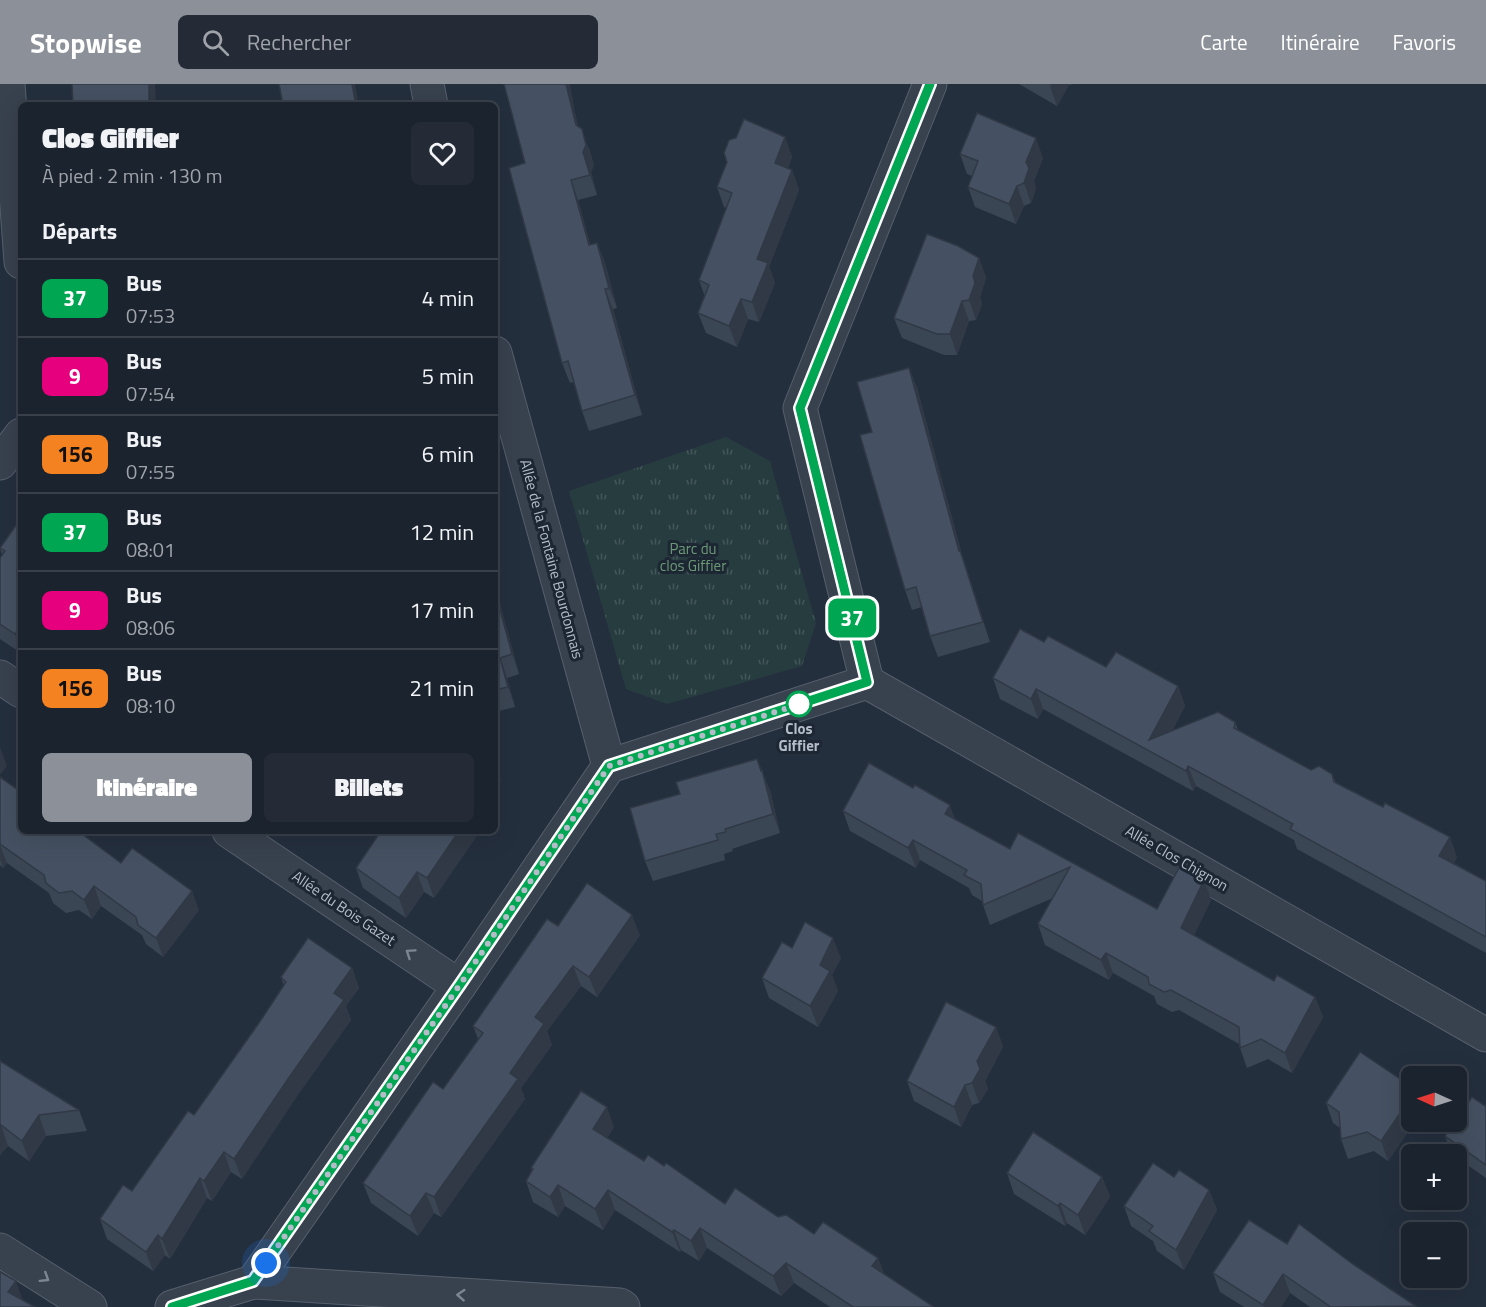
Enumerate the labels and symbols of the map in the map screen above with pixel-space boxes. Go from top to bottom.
street label: Allée de la Fontaine Bourdonnais [514,457,590,661]
park label: Parc du clos Giffier [660,537,726,577]
line badge: 37 [825,598,879,638]
marker: Clos Giffier [786,691,812,717]
place label: Clos Giffier [779,717,820,757]
street label: Allée Clos Chignon [1121,819,1233,897]
street label: Allée du Bois Gazet [288,865,401,952]
one-way arrow [406,949,417,960]
north arrow [1401,1066,1467,1132]
your location [251,1248,281,1278]
one-way arrow [39,1271,49,1283]
one-way arrow [456,1289,465,1302]

